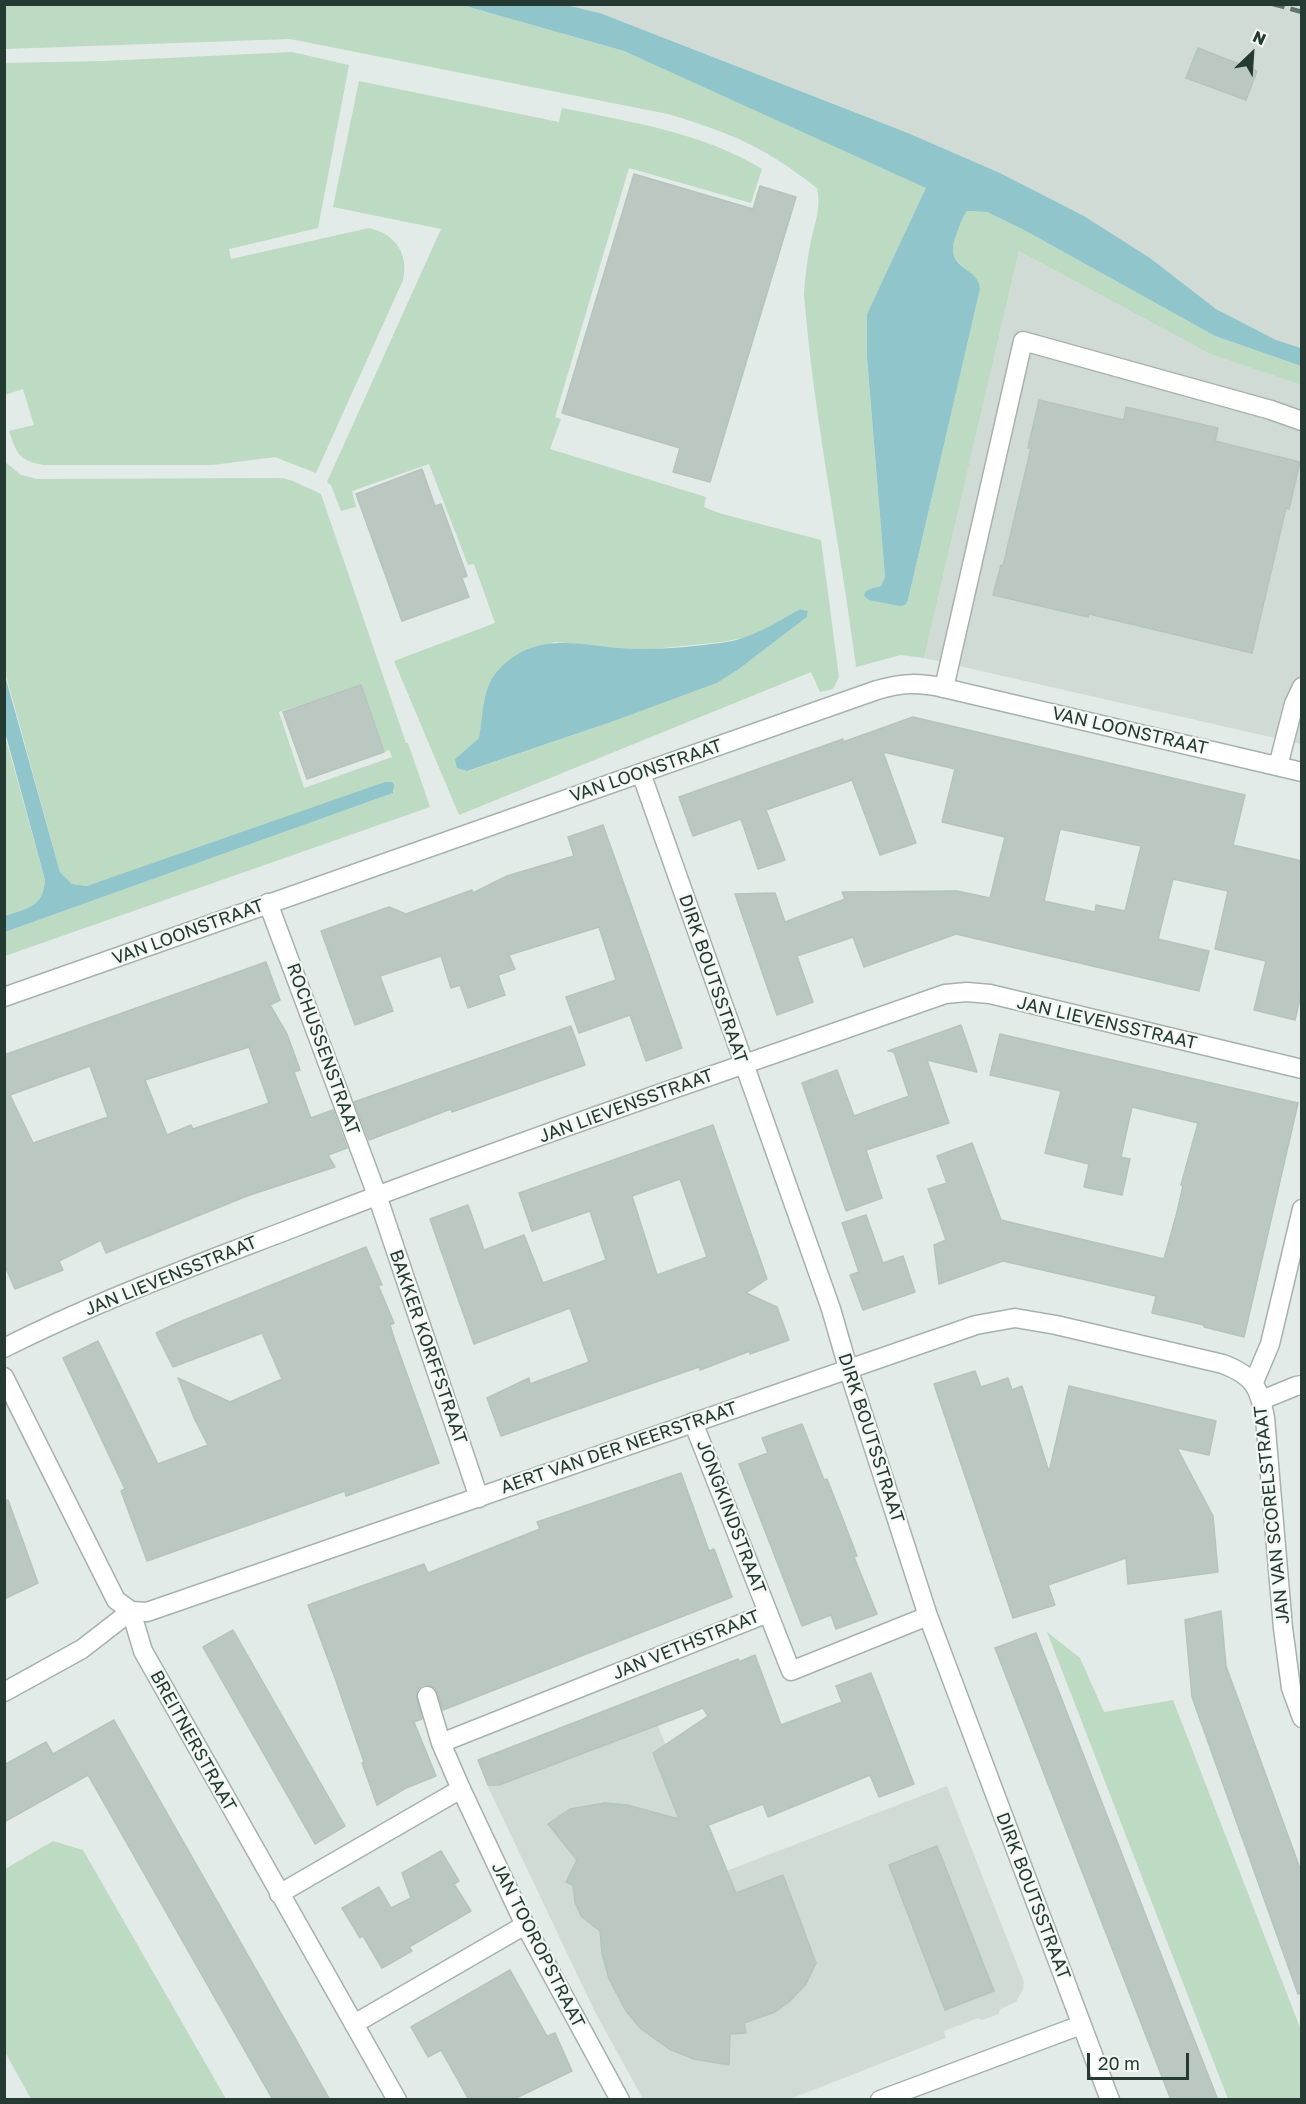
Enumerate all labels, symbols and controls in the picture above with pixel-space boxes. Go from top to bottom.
north arrow [1222,24,1282,84]
text: N [1250,26,1269,49]
street label: VAN LOONSTRAAT [1050,703,1210,759]
street label: VAN LOONSTRAAT [567,735,725,807]
street label: DIRK BOUTSSTRAAT [674,892,752,1066]
street label: VAN LOONSTRAAT [109,895,267,969]
street label: ROCHUSSENSTRAAT [282,960,364,1138]
street label: JAN LIEVENSSTRAAT [1015,992,1199,1054]
street label: JAN LIEVENSSTRAAT [536,1064,716,1148]
street label: JAN LIEVENSSTRAAT [82,1232,260,1320]
street label: BAKKER KORFFSTRAAT [385,1247,471,1447]
street label: DIRK BOUTSSTRAAT [833,1350,909,1526]
street label: AERT VAN DER NEERSTRAAT [498,1397,740,1499]
street label: JAN VAN SCORELSTRAAT [1250,1405,1294,1625]
street label: JONGKINDSTRAAT [692,1437,770,1597]
street label: JAN VETHSTRAAT [609,1606,763,1684]
street label: BREITNERSTRAAT [145,1667,241,1815]
street label: DIRK BOUTSSTRAAT [991,1809,1075,1983]
street label: JAN TOOROPSTRAAT [487,1858,589,2032]
scale bar [1090,2041,1192,2079]
text: 20 m [1098,2052,1140,2074]

